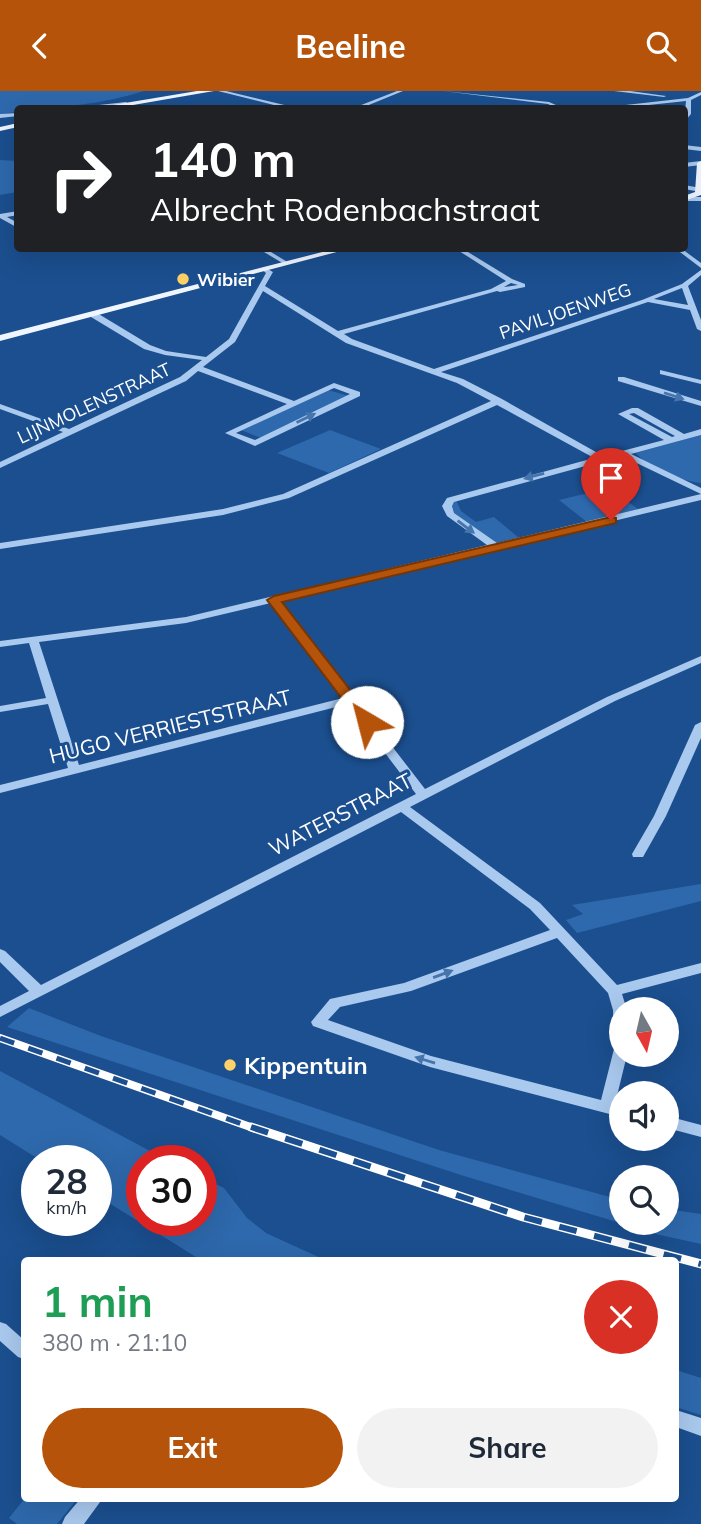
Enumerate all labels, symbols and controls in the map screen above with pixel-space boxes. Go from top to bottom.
text: Beeline [295,26,406,66]
icon: back [21,27,59,65]
icon: search [642,27,680,65]
text: 140 m [150,128,296,189]
icon: right [35,133,126,224]
text: Albrecht Rodenbachstraat [150,189,540,229]
place label: Wibier [197,268,256,291]
marker: Wibier [175,271,191,287]
street label: PAVILJOENWEG [496,278,634,344]
street label: LIJNMOLENSTRAAT [13,357,175,449]
one-way arrow [664,391,685,401]
one-way arrow [296,413,316,424]
pin [581,448,641,520]
icon: arrive [592,459,630,497]
one-way arrow [523,471,545,482]
one-way arrow [457,519,475,534]
street label: HUGO VERRIESTSTRAAT [46,683,294,769]
position arrow [330,685,404,759]
street label: WATERSTRAAT [264,767,416,861]
one-way arrow [433,968,454,979]
north arrow [609,997,679,1067]
map controls [609,997,679,1235]
place label: Kippentuin [244,1050,368,1080]
one-way arrow [414,1055,435,1065]
marker: Kippentuin [222,1057,238,1073]
button: sound [609,1081,679,1151]
speed limit sign: 30 [126,1145,217,1236]
text: 28 [45,1159,88,1203]
button: search [609,1165,679,1235]
text: km/h [46,1196,87,1219]
text: 1 min [42,1275,153,1328]
button: close [584,1280,658,1354]
text: 380 m · 21:10 [42,1328,187,1357]
button: Exit [42,1408,343,1488]
button: Share [357,1408,658,1488]

